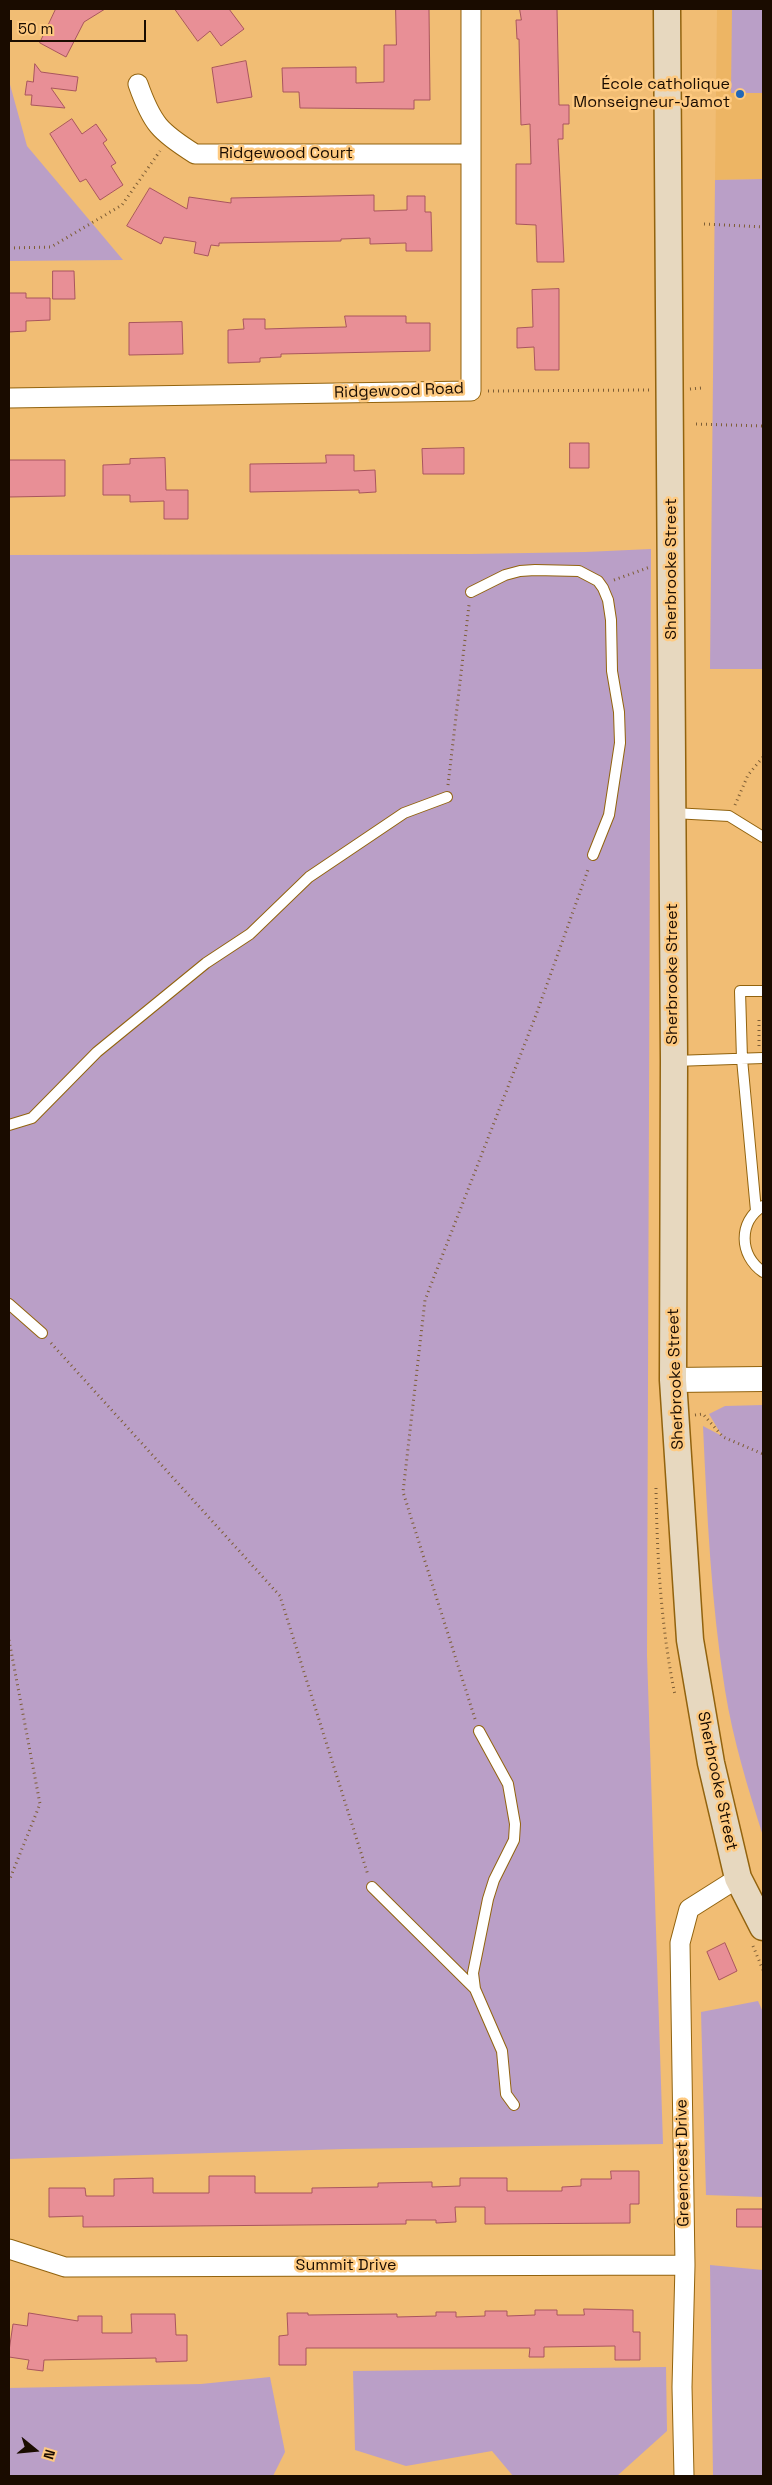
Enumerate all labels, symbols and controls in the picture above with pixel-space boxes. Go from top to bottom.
scale bar [12,10,149,42]
text: 50 m [18,19,53,38]
place label: École catholique Monseigneur-Jamot [573,75,730,113]
marker: École catholique Monseigneur-Jamot [734,88,746,100]
street label: Ridgewood Court [219,144,353,164]
street label: Ridgewood Road [334,379,464,403]
street label: Sherbrooke Street [662,498,682,640]
street label: Sherbrooke Street [663,903,683,1045]
street label: Sherbrooke Street [664,1308,688,1450]
street label: Sherbrooke Street [693,1710,741,1852]
street label: Greencrest Drive [672,2099,694,2227]
street label: Summit Drive [296,2256,396,2276]
north arrow [10,2425,60,2475]
text: N [39,2447,59,2461]

